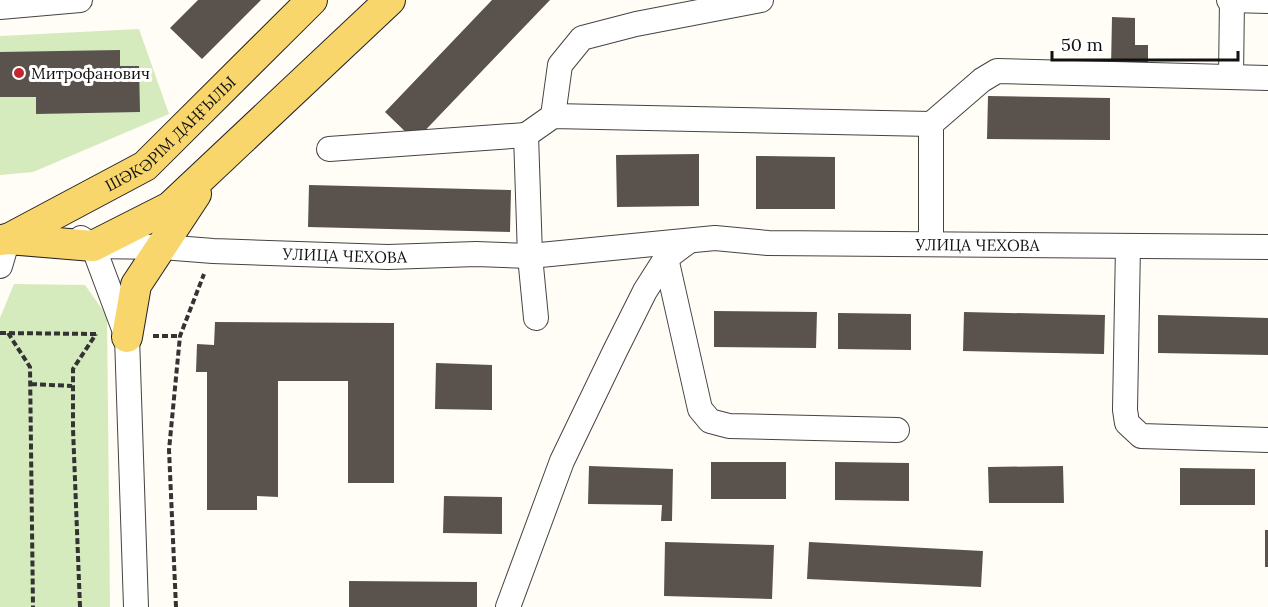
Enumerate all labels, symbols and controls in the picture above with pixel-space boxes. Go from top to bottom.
scale bar [1052,24,1238,62]
text: 50 m [1061,33,1103,56]
place label: Митрофанович [31,63,150,83]
marker: Митрофанович [12,66,26,80]
street label: ШӘКӘРІМ ДАҢҒЫЛЫ [101,72,240,196]
street label: УЛИЦА ЧЕХОВА [914,234,1041,255]
street label: УЛИЦА ЧЕХОВА [281,243,408,267]

